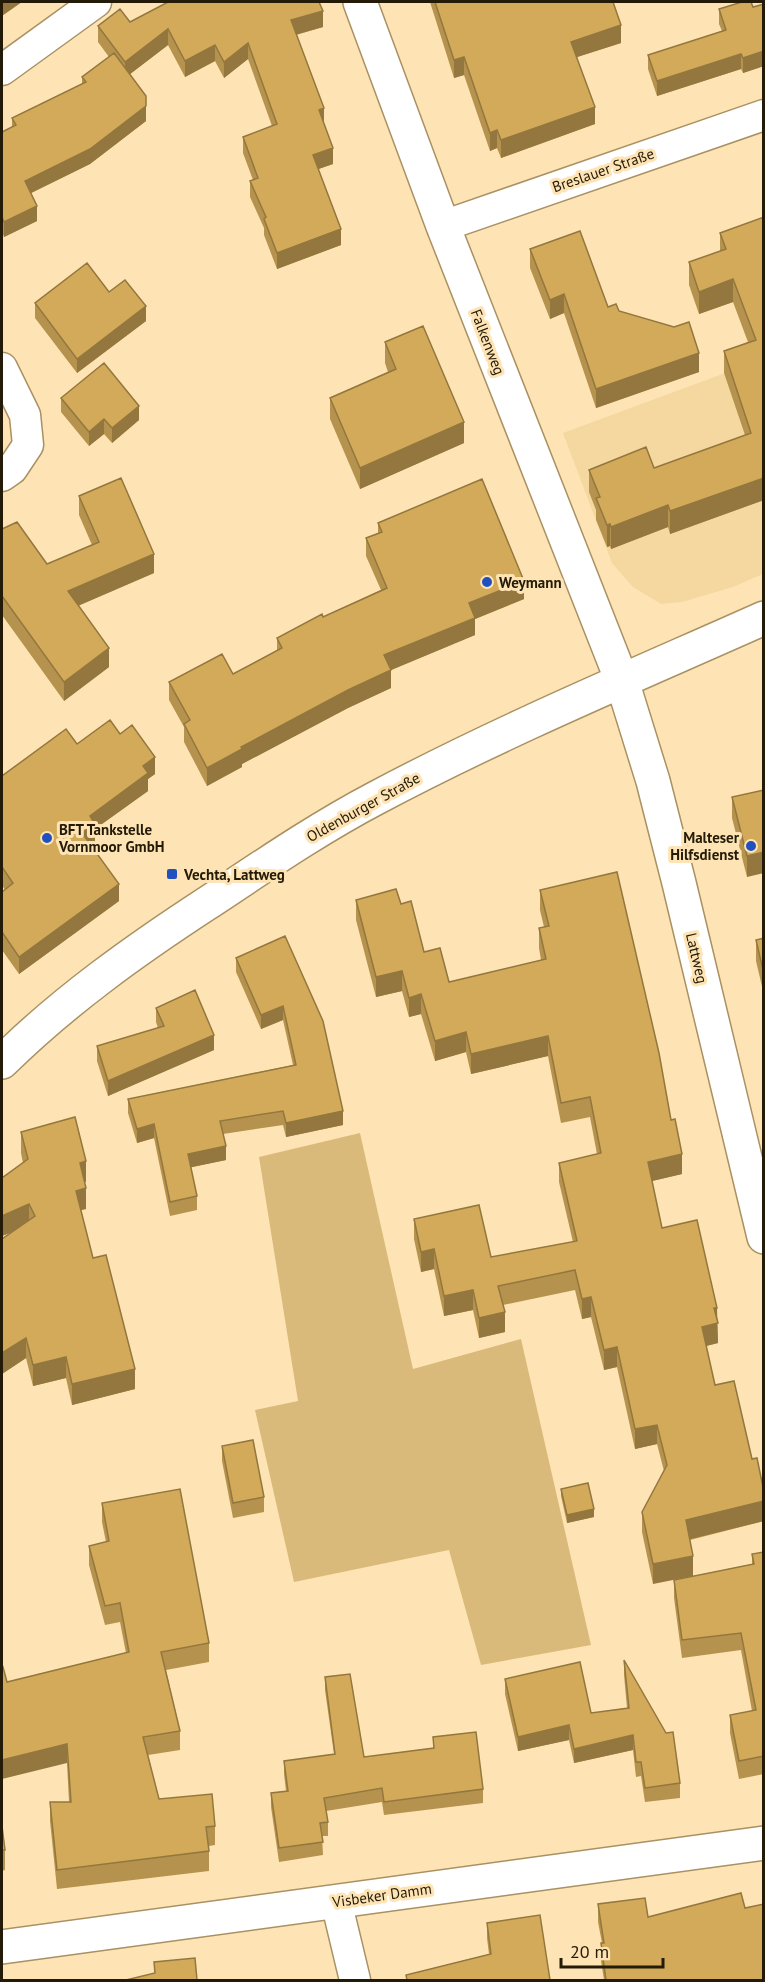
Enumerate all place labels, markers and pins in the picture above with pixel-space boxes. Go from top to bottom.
place label: Weymann [499,573,562,592]
marker: Weymann [480,575,494,589]
place label: BFT Tankstelle Vornmoor GmbH [58,820,164,856]
place label: Malteser Hilfsdienst [670,828,740,864]
marker: BFT Tankstelle Vornmoor GmbH [40,831,54,845]
marker: Malteser Hilfsdienst [744,839,758,853]
place label: Vechta, Lattweg [183,865,285,884]
marker: Vechta, Lattweg [165,867,179,881]

